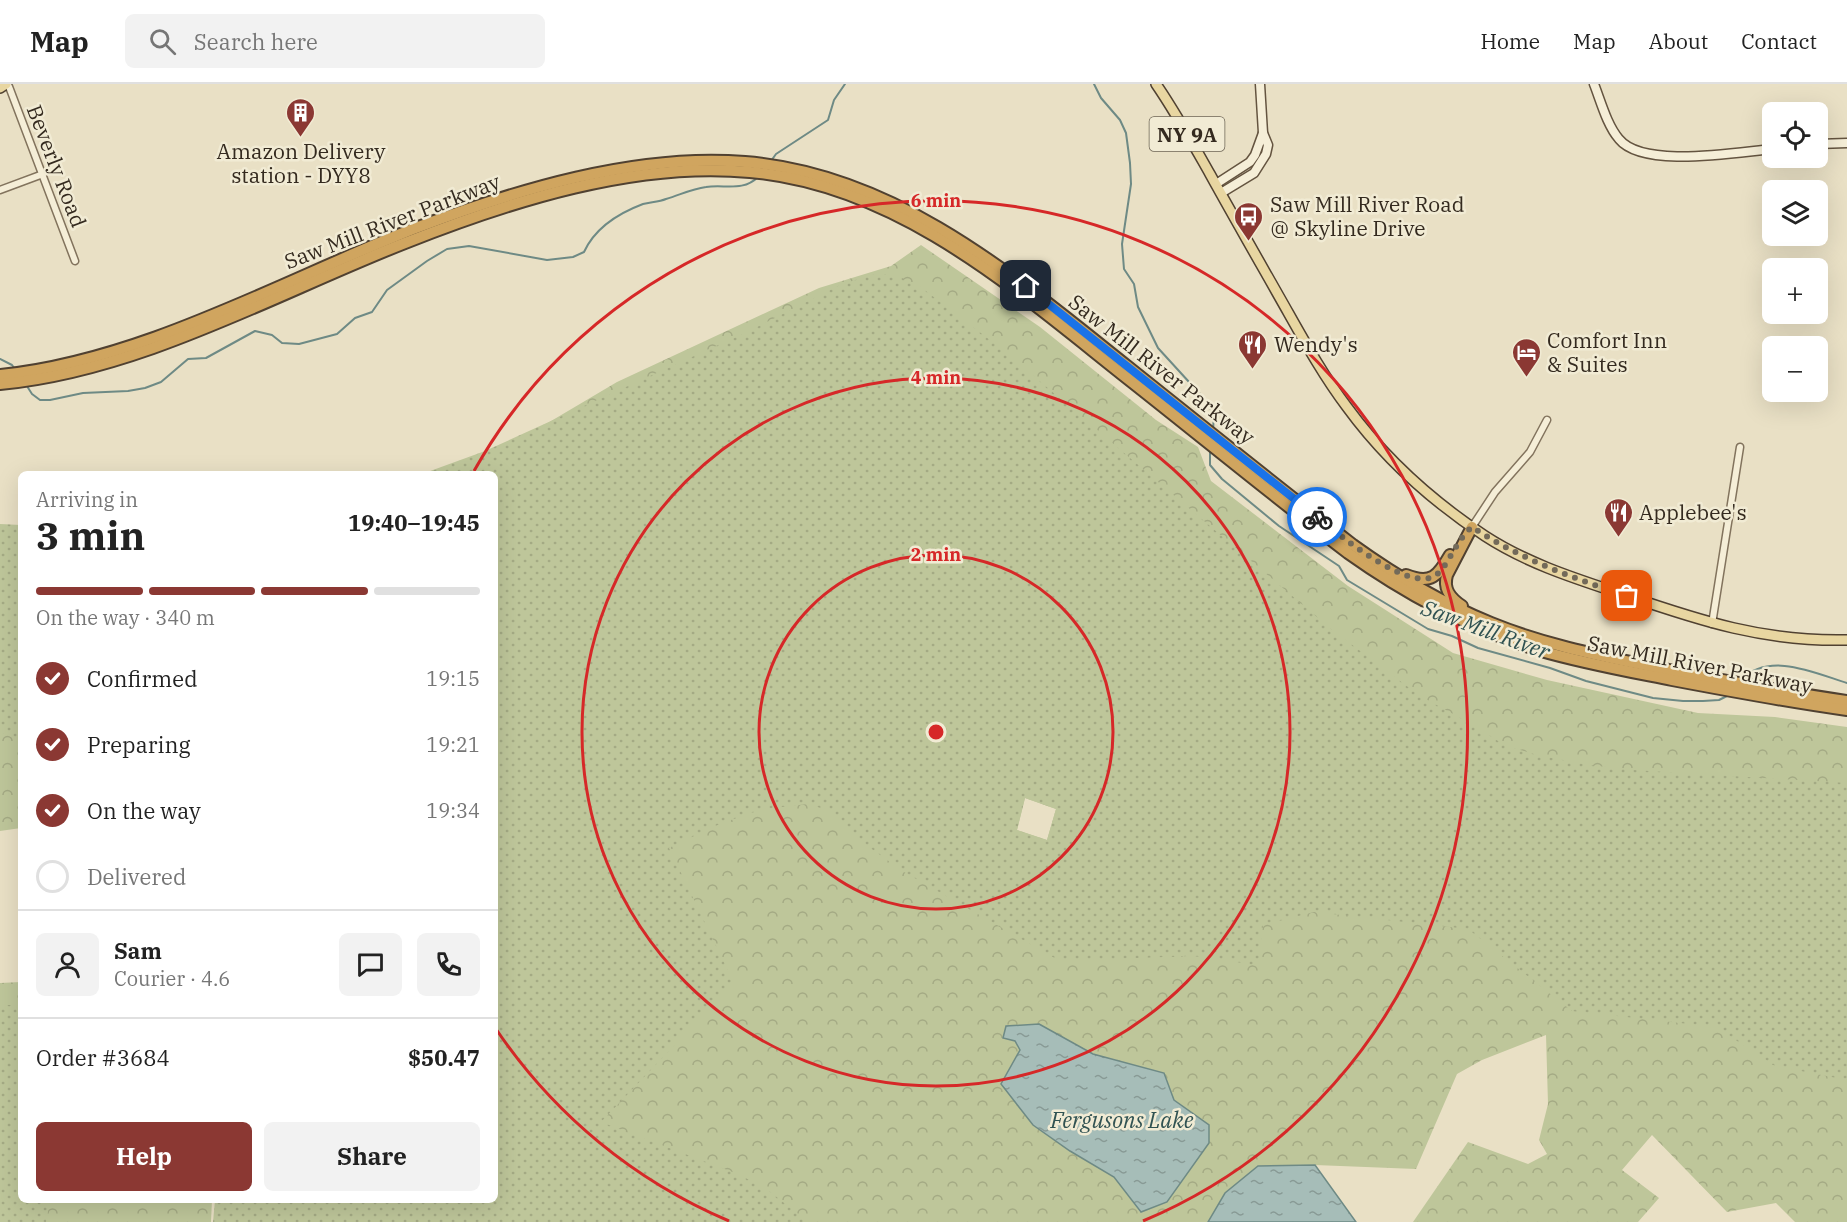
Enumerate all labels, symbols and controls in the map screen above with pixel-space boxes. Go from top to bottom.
search box [125,14,545,68]
text: Map [30,23,89,60]
icon: search [146,25,179,58]
text: Search here [194,27,318,56]
text: Home [1480,27,1540,55]
text: Map [1573,27,1616,55]
text: About [1649,27,1708,55]
text: Contact [1741,27,1817,55]
building icon: Amazon Delivery station - DYY8 [285,96,317,138]
street label: Beverly Road [21,101,93,232]
map controls [1762,102,1828,402]
button: locate [1762,102,1828,168]
road number: NY 9A [1150,117,1224,151]
place label: Amazon Delivery station - DYY8 [217,137,386,189]
street label: Saw Mill River Parkway [280,167,505,275]
button: layers [1762,180,1828,246]
text: 6 min [911,189,961,212]
place label: Saw Mill River Road @ Skyline Drive [1270,190,1465,242]
bus stop icon: Saw Mill River Road @ Skyline Drive [1233,200,1265,242]
button: + [1762,258,1828,324]
pin [1000,260,1051,311]
icon: home [1009,269,1042,302]
street label: Saw Mill River Parkway [1063,288,1261,451]
place label: Comfort Inn & Suites [1547,326,1667,378]
restaurant icon: Wendy's [1237,328,1269,370]
place label: Wendy's [1274,330,1358,358]
hotel icon: Comfort Inn & Suites [1510,336,1542,378]
button: − [1762,336,1828,402]
text: 4 min [911,366,961,389]
text: Arriving in [36,486,138,513]
courier [1287,487,1347,547]
restaurant icon: Applebee's [1602,496,1634,538]
place label: Applebee's [1639,498,1747,526]
icon: bike [1301,501,1334,534]
text: 19:40–19:45 [348,508,480,537]
text: 3 min [36,510,145,561]
text: 2 min [911,543,961,566]
pin [1601,570,1652,621]
icon: bag [1610,579,1643,612]
water label: Saw Mill River [1417,592,1555,666]
text: On the way · 340 m [36,604,215,631]
street label: Saw Mill River Parkway [1585,628,1816,700]
icon: check [36,662,69,695]
text: Confirmed [87,664,198,693]
text: 19:15 [426,665,480,692]
centre of rings [926,722,946,742]
icon: check [36,728,69,761]
text: Preparing [87,730,191,759]
text: 19:21 [426,731,480,758]
icon: check [36,794,69,827]
text: On the way [87,796,201,825]
text: 19:34 [426,797,480,824]
text: Delivered [87,862,186,891]
button: person [36,933,99,996]
button: chat [339,933,402,996]
button: phone [417,933,480,996]
text: Sam [114,936,162,965]
text: Courier · 4.6 [114,965,230,992]
text: Order #3684 [36,1043,170,1072]
text: $50.47 [408,1043,480,1072]
water label: Fergusons Lake [1049,1105,1194,1134]
button: Help [36,1122,252,1191]
button: Share [264,1122,480,1191]

